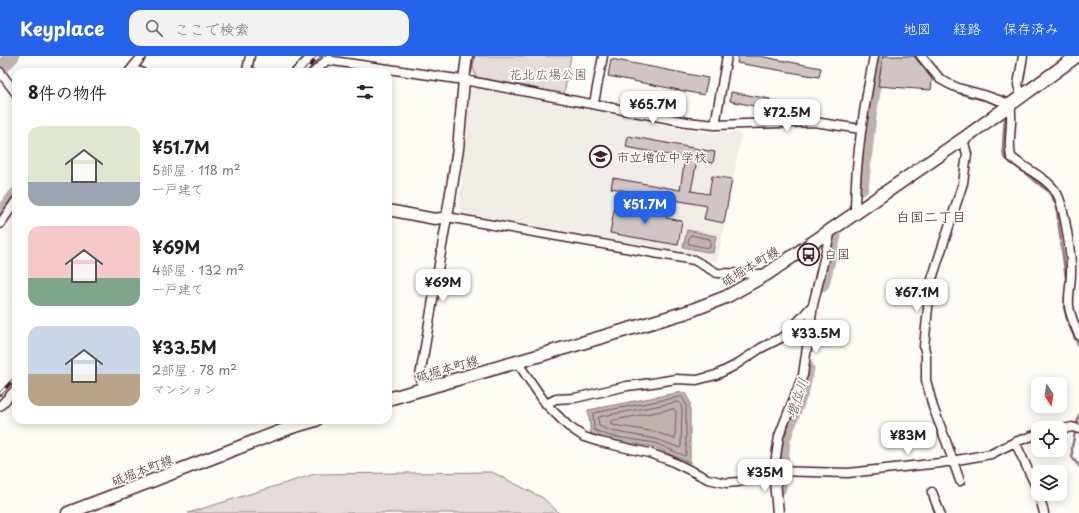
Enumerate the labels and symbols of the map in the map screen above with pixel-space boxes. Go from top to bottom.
park label: 花北広場公園 [509,64,587,83]
pin: ¥65.7M [620,91,686,125]
pin: ¥72.5M [754,99,820,133]
school or university icon: 市立増位中学校 [587,144,613,170]
place label: 市立増位中学校 [616,147,707,166]
pin: ¥51.7M [612,191,678,225]
district label: 白国二丁目 [896,206,966,227]
street label: 砥堀本町線 [717,240,783,290]
bus stop icon: 白国 [795,241,821,267]
place label: 白国 [824,244,850,263]
pin: ¥69M [419,269,467,303]
pin: ¥67.1M [884,279,950,313]
pin: ¥33.5M [783,320,849,354]
street label: 砥堀本町線 [413,349,482,386]
water label: 増位川 [780,375,813,421]
north arrow [1031,377,1067,413]
pin: ¥83M [884,422,932,456]
street label: 砥堀本町線 [108,449,176,490]
pin: ¥35M [741,459,789,493]

